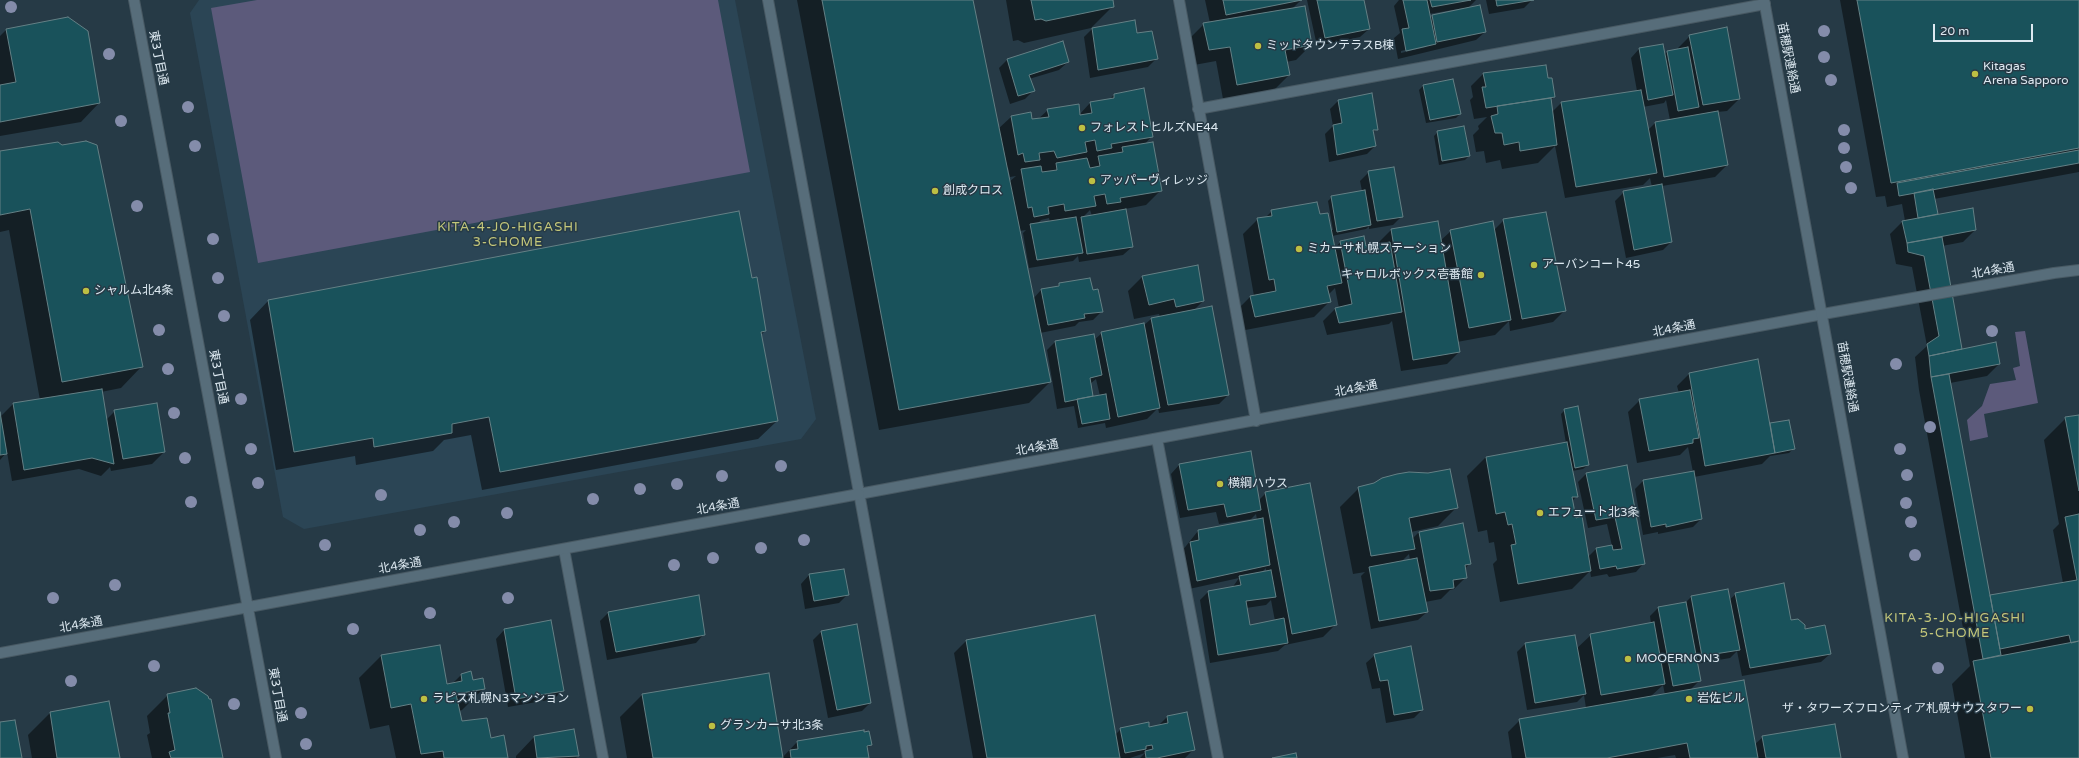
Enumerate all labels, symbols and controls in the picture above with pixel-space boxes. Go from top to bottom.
scale bar [1935,16,2035,42]
street label: 苗穂駅連絡通 [1774,21,1802,95]
text: 20 m [1940,24,1969,38]
street label: 東3丁目通 [146,29,170,87]
place label: ミッドタウンテラスB棟 [1266,39,1394,53]
marker: ミッドタウンテラスB棟 [1253,41,1263,51]
place label: Kitagas Arena Sapporo [1983,60,2069,88]
marker: Kitagas Arena Sapporo [1970,69,1980,79]
place label: フォレストヒルズNE44 [1090,121,1218,135]
marker: フォレストヒルズNE44 [1077,123,1087,133]
place label: アッパーヴィレッジ [1100,174,1208,188]
marker: アッパーヴィレッジ [1087,176,1097,186]
place label: 創成クロス [943,184,1003,198]
marker: 創成クロス [930,186,940,196]
district label: KITA-4-JO-HIGASHI 3-CHOME [437,220,579,251]
place label: ミカーサ札幌ステーション [1307,242,1451,256]
marker: ミカーサ札幌ステーション [1294,244,1304,254]
place label: アーバンコート45 [1542,258,1640,272]
marker: アーバンコート45 [1529,260,1539,270]
street label: 北4条通 [1970,260,2016,282]
place label: キャロルボックス壱番館 [1341,268,1473,282]
marker: キャロルボックス壱番館 [1476,270,1486,280]
place label: シャルム北4条 [94,284,174,298]
marker: シャルム北4条 [81,286,91,296]
street label: 北4条通 [1651,318,1697,340]
street label: 苗穂駅連絡通 [1834,340,1860,414]
street label: 東3丁目通 [206,348,230,406]
street label: 北4条通 [1333,378,1379,400]
street label: 北4条通 [1014,437,1060,459]
place label: 横綱ハウス [1228,477,1288,491]
marker: 横綱ハウス [1215,479,1225,489]
street label: 北4条通 [695,496,741,518]
place label: エフュート北3条 [1548,506,1640,520]
marker: エフュート北3条 [1535,508,1545,518]
street label: 北4条通 [377,555,423,577]
district label: KITA-3-JO-HIGASHI 5-CHOME [1884,611,2026,642]
street label: 北4条通 [58,614,104,636]
place label: MOOERNON3 [1636,652,1720,666]
marker: MOOERNON3 [1623,654,1633,664]
street label: 東3丁目通 [265,666,289,724]
place label: ラピス札幌N3マンション [432,692,569,706]
place label: 岩佐ビル [1697,692,1745,706]
marker: ラピス札幌N3マンション [419,694,429,704]
marker: 岩佐ビル [1684,694,1694,704]
place label: ザ・タワーズフロンティア札幌サウスタワー [1782,702,2022,716]
marker: ザ・タワーズフロンティア札幌サウスタワー [2025,704,2035,714]
place label: グランカーサ北3条 [720,719,824,733]
marker: グランカーサ北3条 [707,721,717,731]

